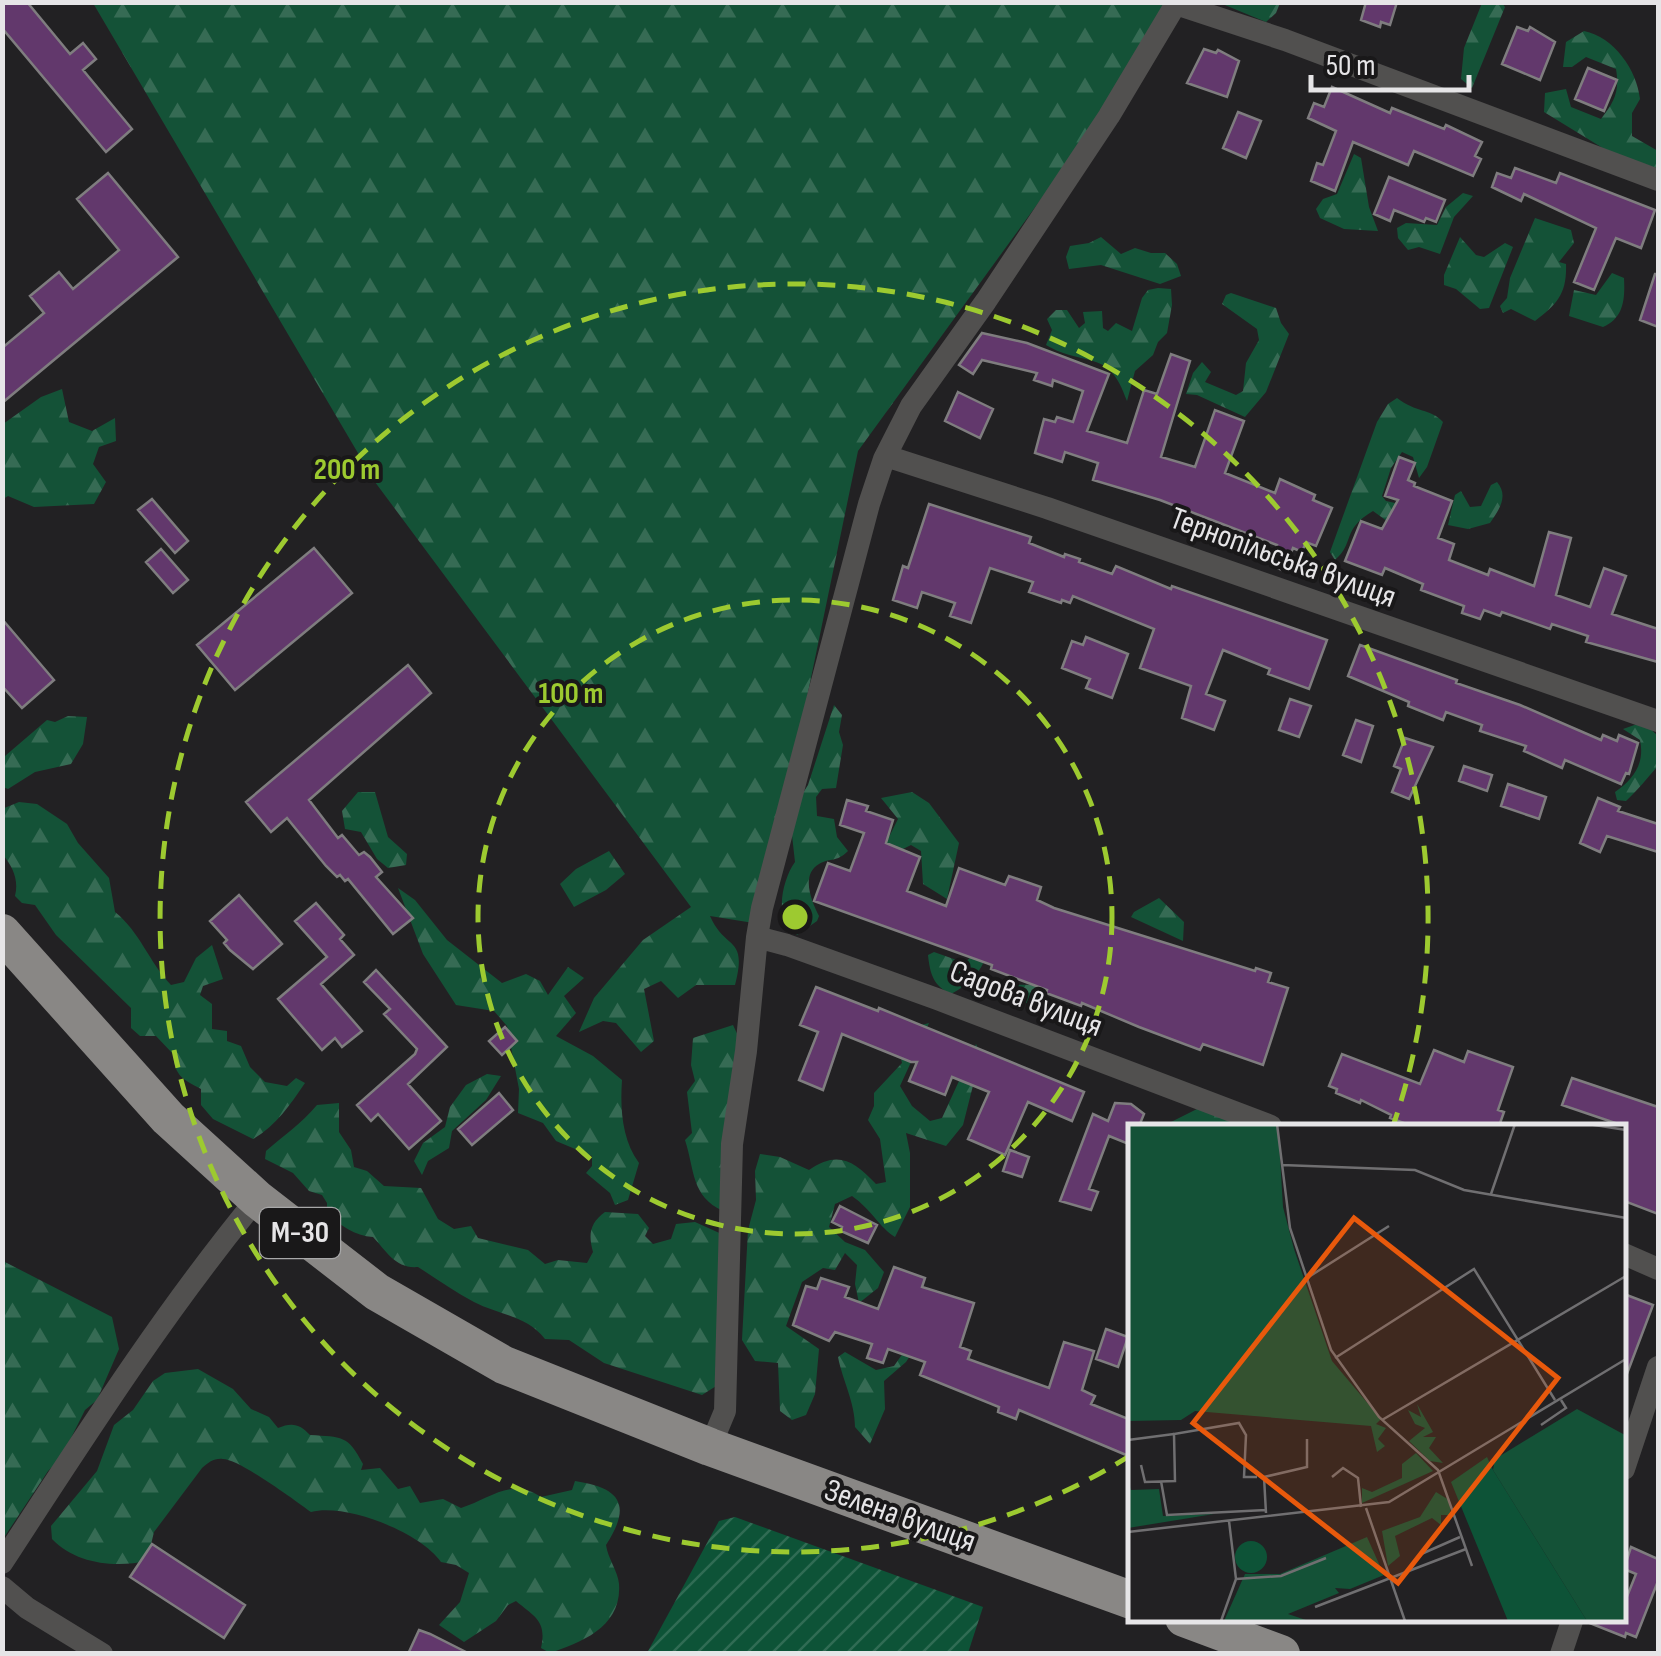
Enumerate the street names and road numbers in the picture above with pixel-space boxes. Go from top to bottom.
street label: Тернопільська вулиця [1165,499,1401,617]
street label: Садова вулиця [944,952,1108,1046]
road number: М-30 [260,1208,340,1258]
street label: Зелена вулиця [819,1471,981,1561]

